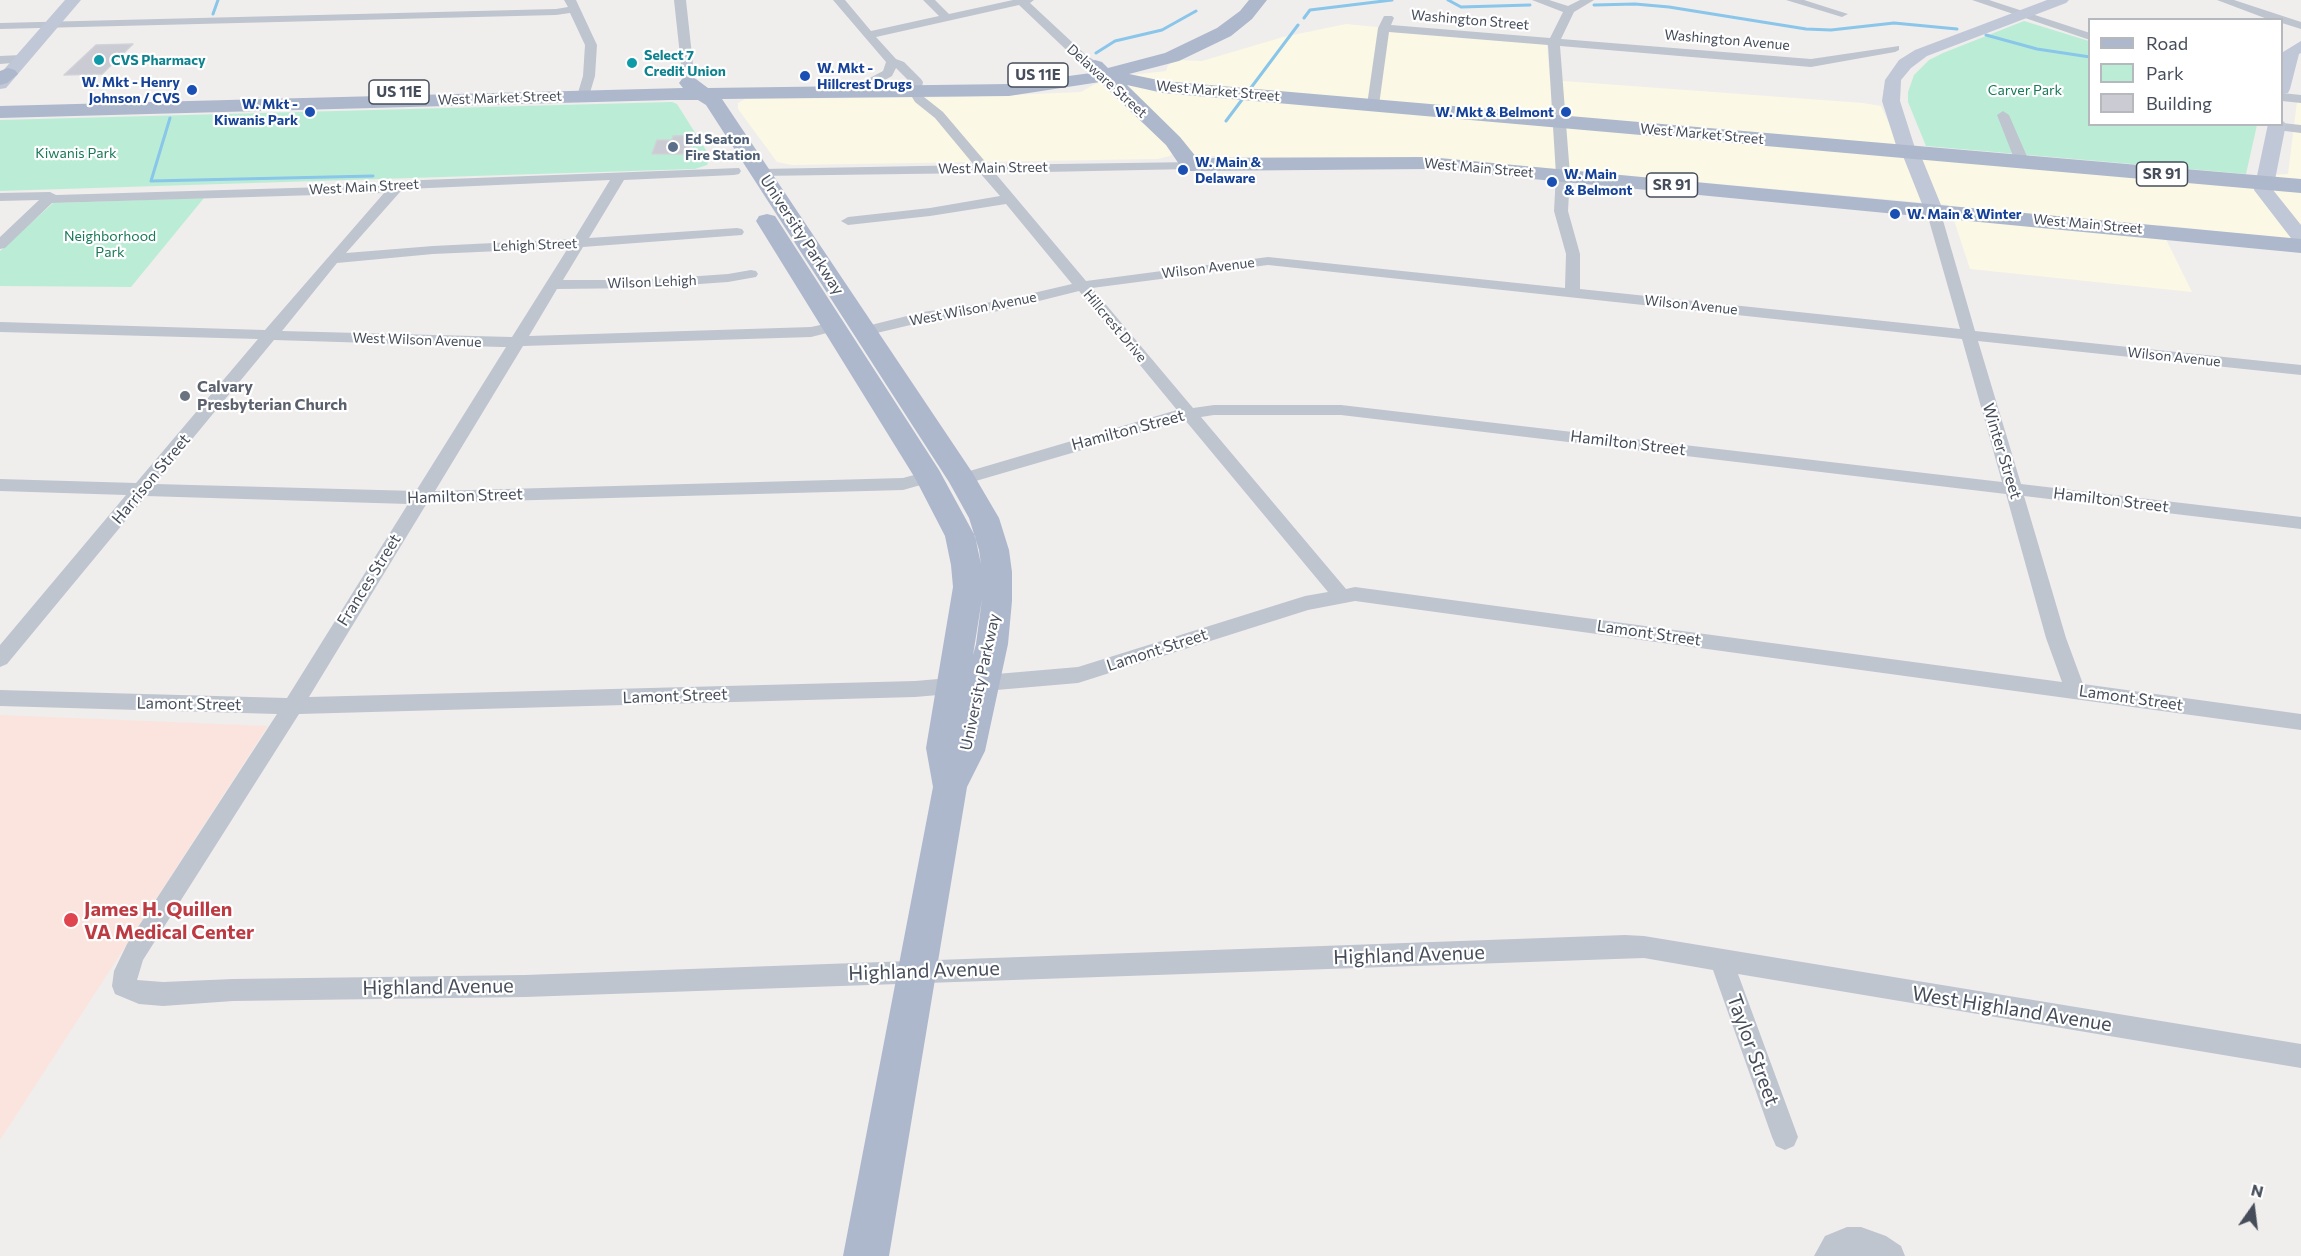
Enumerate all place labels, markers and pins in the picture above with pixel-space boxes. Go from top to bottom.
place label: Select 7 Credit Union [644,47,726,80]
place label: CVS Pharmacy [111,52,206,68]
marker: CVS Pharmacy [92,53,106,67]
marker: Select 7 Credit Union [625,56,639,70]
place label: W. Mkt - Hillcrest Drugs [817,60,912,92]
marker: W. Mkt - Hillcrest Drugs [798,69,812,83]
place label: W. Mkt - Henry Johnson / CVS [82,74,180,106]
marker: W. Mkt - Henry Johnson / CVS [185,83,199,97]
place label: W. Mkt - Kiwanis Park [214,96,298,128]
place label: W. Mkt & Belmont [1435,104,1554,120]
marker: W. Mkt - Kiwanis Park [303,105,317,119]
marker: W. Mkt & Belmont [1559,105,1573,119]
place label: Ed Seaton Fire Station [685,131,760,164]
marker: Ed Seaton Fire Station [666,140,680,154]
place label: W. Main & Delaware [1195,154,1261,186]
marker: W. Main & Delaware [1176,163,1190,177]
place label: W. Main & Belmont [1564,166,1632,198]
marker: W. Main & Belmont [1545,175,1559,189]
place label: W. Main & Winter [1907,206,2022,222]
marker: W. Main & Winter [1888,207,1902,221]
place label: Calvary Presbyterian Church [197,377,347,415]
marker: Calvary Presbyterian Church [178,389,192,403]
place label: James H. Quillen VA Medical Center [84,897,254,944]
marker: James H. Quillen VA Medical Center [62,911,80,929]

